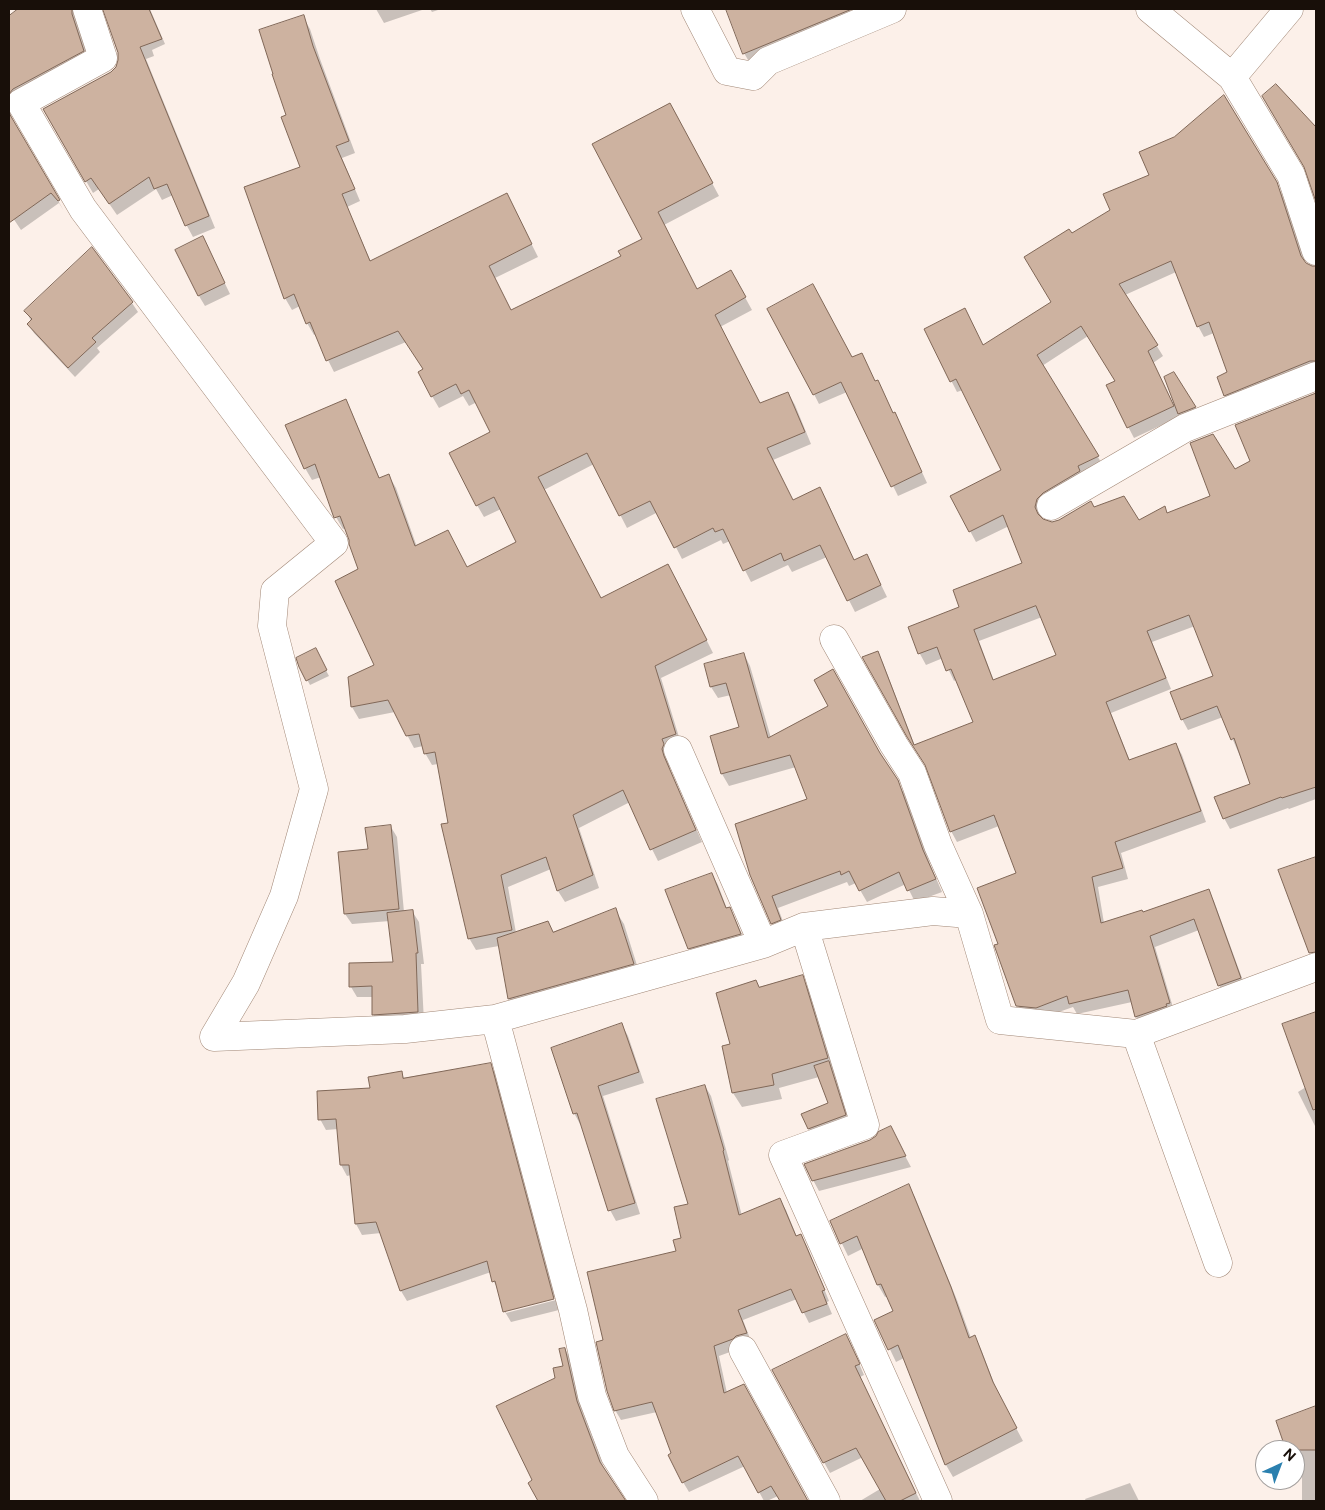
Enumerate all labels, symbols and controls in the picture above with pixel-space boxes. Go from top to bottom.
north arrow [1255,1440,1305,1490]
text: N [1280,1445,1299,1464]

